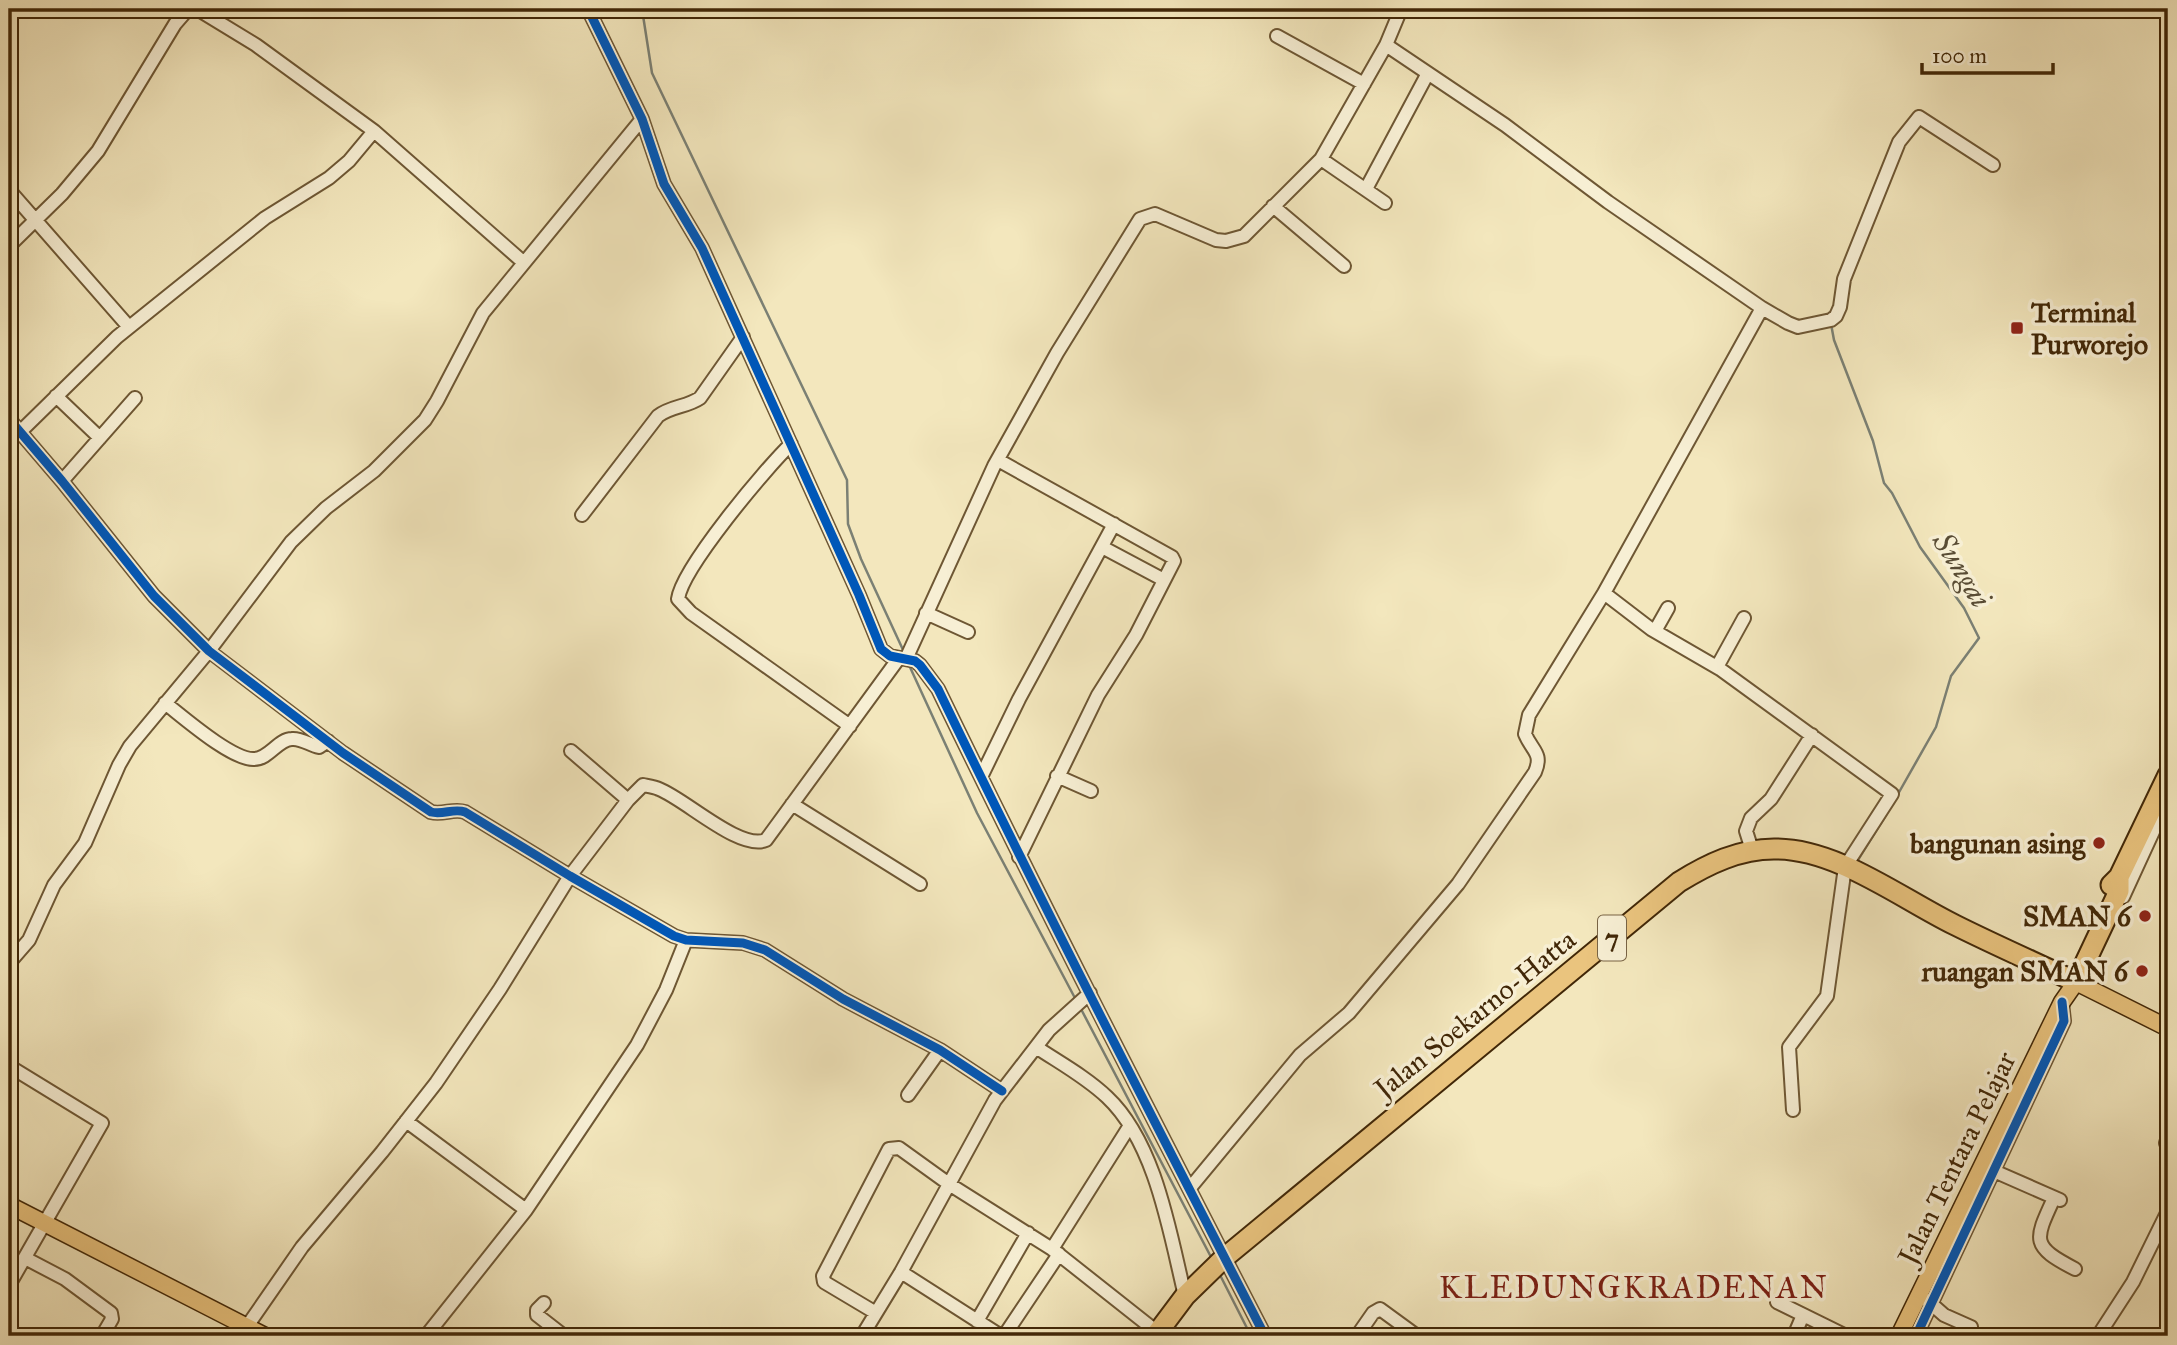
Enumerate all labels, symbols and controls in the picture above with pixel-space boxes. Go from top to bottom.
scale bar [1922,32,2053,76]
text: 100 m [1932,43,1987,69]
place label: Terminal Purworejo [2031,295,2148,362]
marker: Terminal Purworejo [2009,320,2025,336]
water label: Sungai [1925,525,1999,614]
place label: bangunan asing [1909,826,2086,861]
marker: bangunan asing [2091,835,2107,851]
place label: SMAN 6 [2023,899,2133,934]
marker: SMAN 6 [2137,908,2153,924]
road number: 7 [1598,916,1626,960]
street label: Jalan Soekarno-Hatta [1365,922,1583,1108]
place label: ruangan SMAN 6 [1920,954,2130,989]
marker: ruangan SMAN 6 [2134,963,2150,979]
street label: Jalan Tentara Pelajar [1889,1045,2024,1273]
district label: KLEDUNGKRADENAN [1439,1268,1829,1307]

